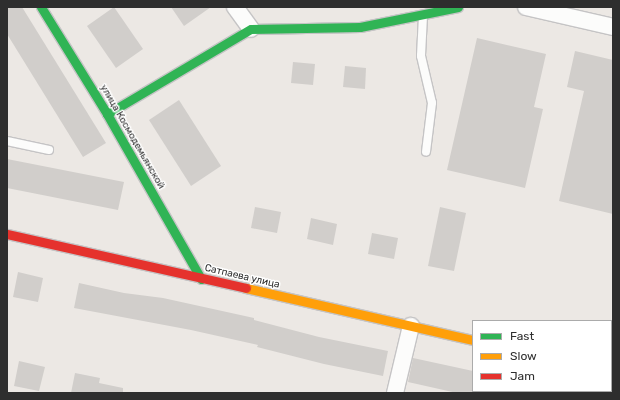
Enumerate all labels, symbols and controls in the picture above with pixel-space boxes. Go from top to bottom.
street label: улица Космодемьянской [97,83,167,191]
street label: Сатпаева улица [203,263,281,291]
legend [472,320,612,392]
text: Fast [510,329,534,343]
text: Slow [510,349,537,363]
text: Jam [510,369,535,383]

